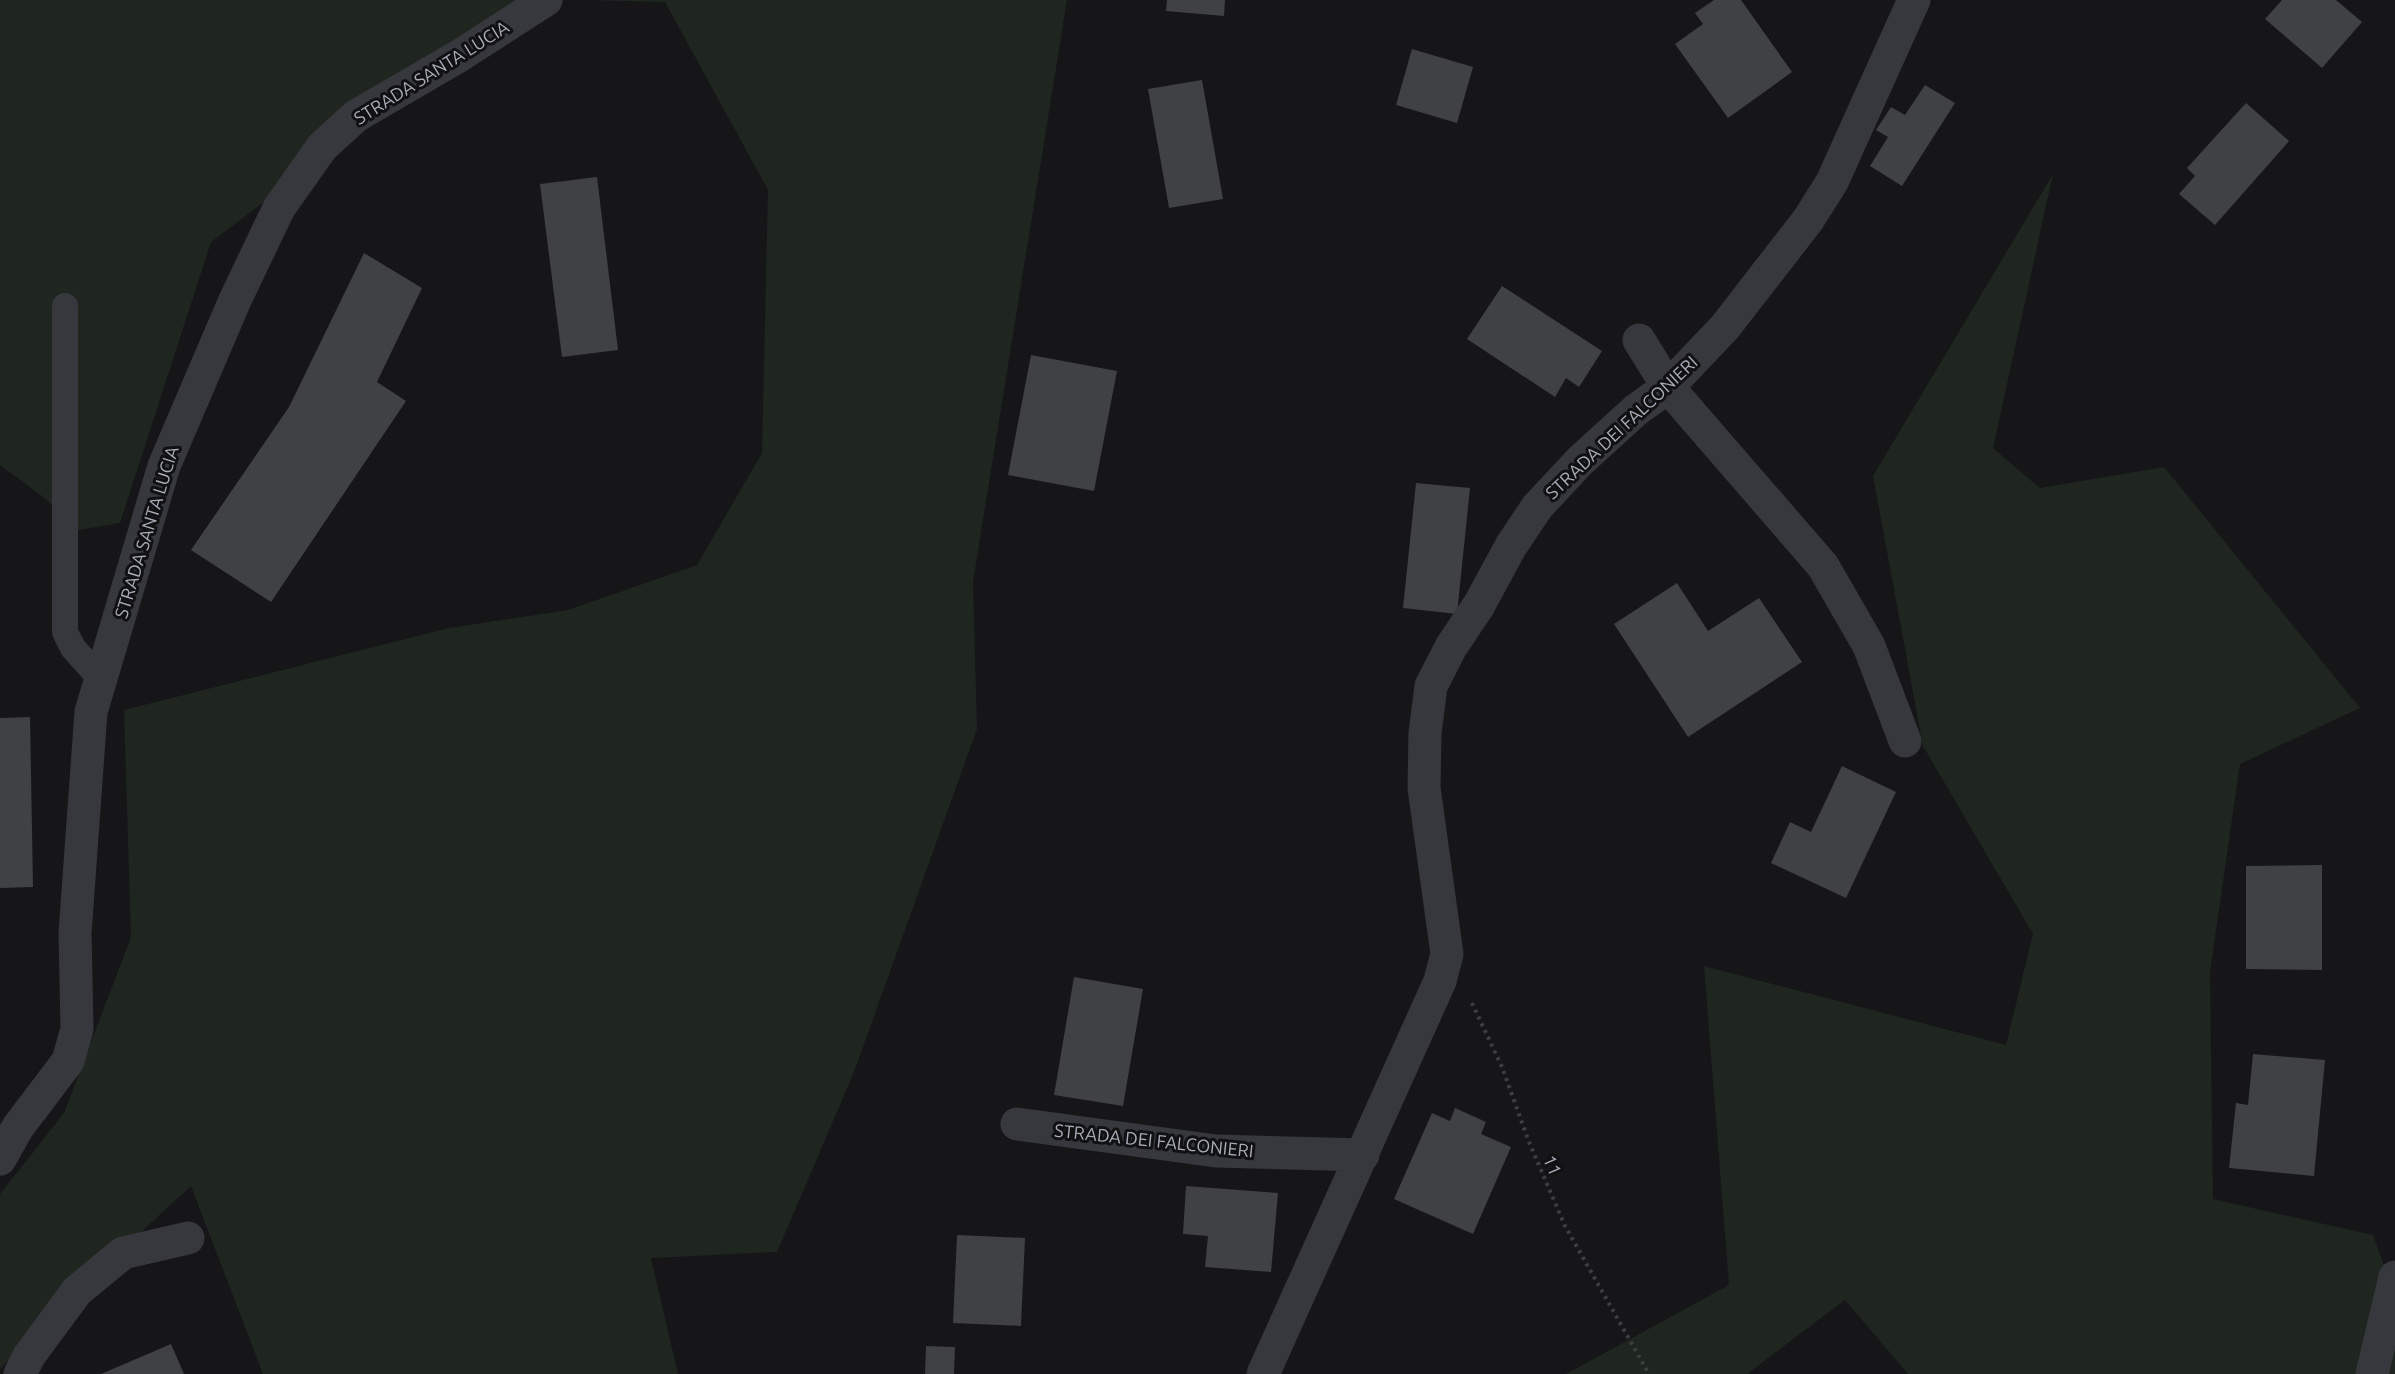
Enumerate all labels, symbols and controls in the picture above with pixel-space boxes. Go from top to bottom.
street label: STRADA SANTA LUCIA [350,16,512,128]
street label: STRADA DEI FALCONIERI [1541,351,1701,503]
street label: STRADA SANTA LUCIA [110,443,182,620]
street label: STRADA DEI FALCONIERI [1053,1120,1255,1160]
street label: 11 [1540,1152,1566,1178]

